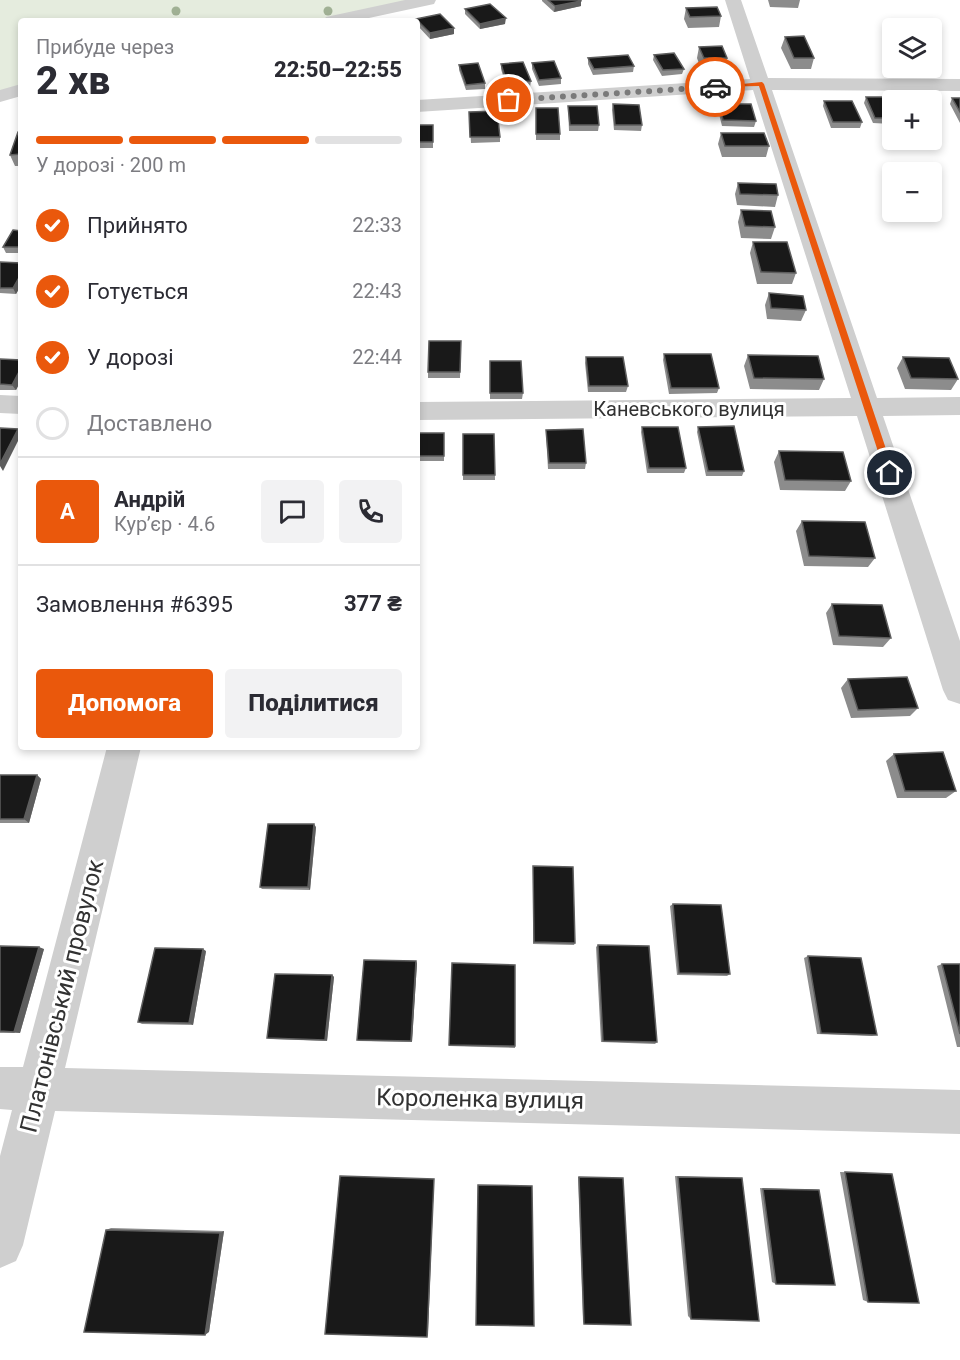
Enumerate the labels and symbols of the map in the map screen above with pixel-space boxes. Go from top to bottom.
courier [685,57,745,117]
pin [483,74,534,125]
street label: Каневського вулиця [593,397,785,421]
pin [864,447,915,498]
street label: Платонівський провулок [15,857,109,1135]
street label: Короленка вулиця [376,1083,584,1115]

